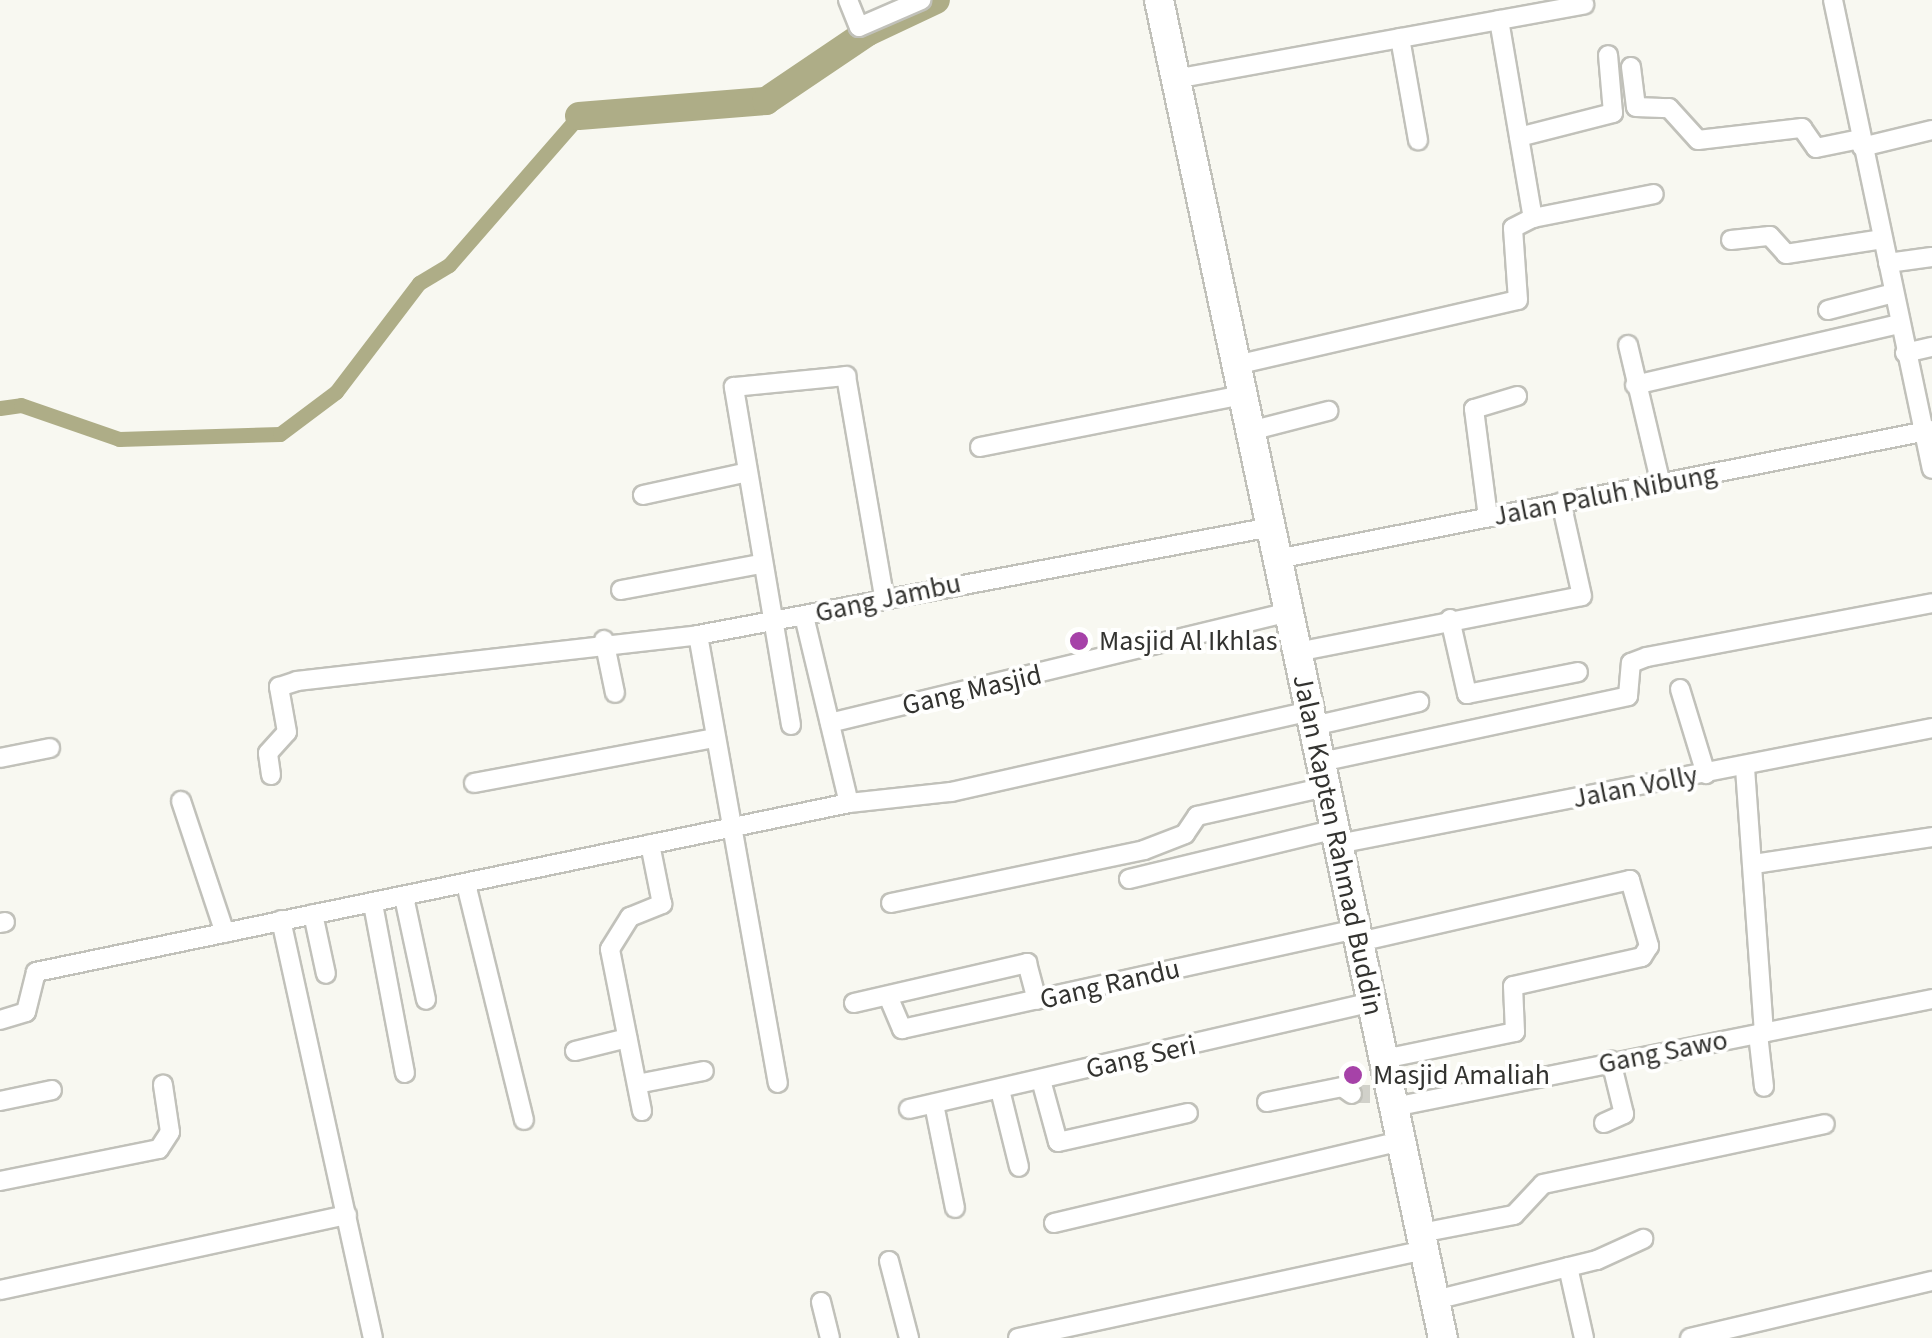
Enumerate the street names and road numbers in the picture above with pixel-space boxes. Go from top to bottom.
street label: Jalan Paluh Nibung [1490,457,1720,533]
street label: Gang Jambu [812,566,964,630]
street label: Gang Masjid [899,658,1045,722]
street label: Jalan Kapten Rahmad Buddin [1285,672,1391,1018]
street label: Jalan Volly [1570,758,1700,816]
street label: Gang Randu [1037,952,1183,1016]
street label: Gang Sawo [1596,1023,1730,1081]
street label: Gang Seri [1083,1028,1199,1086]

